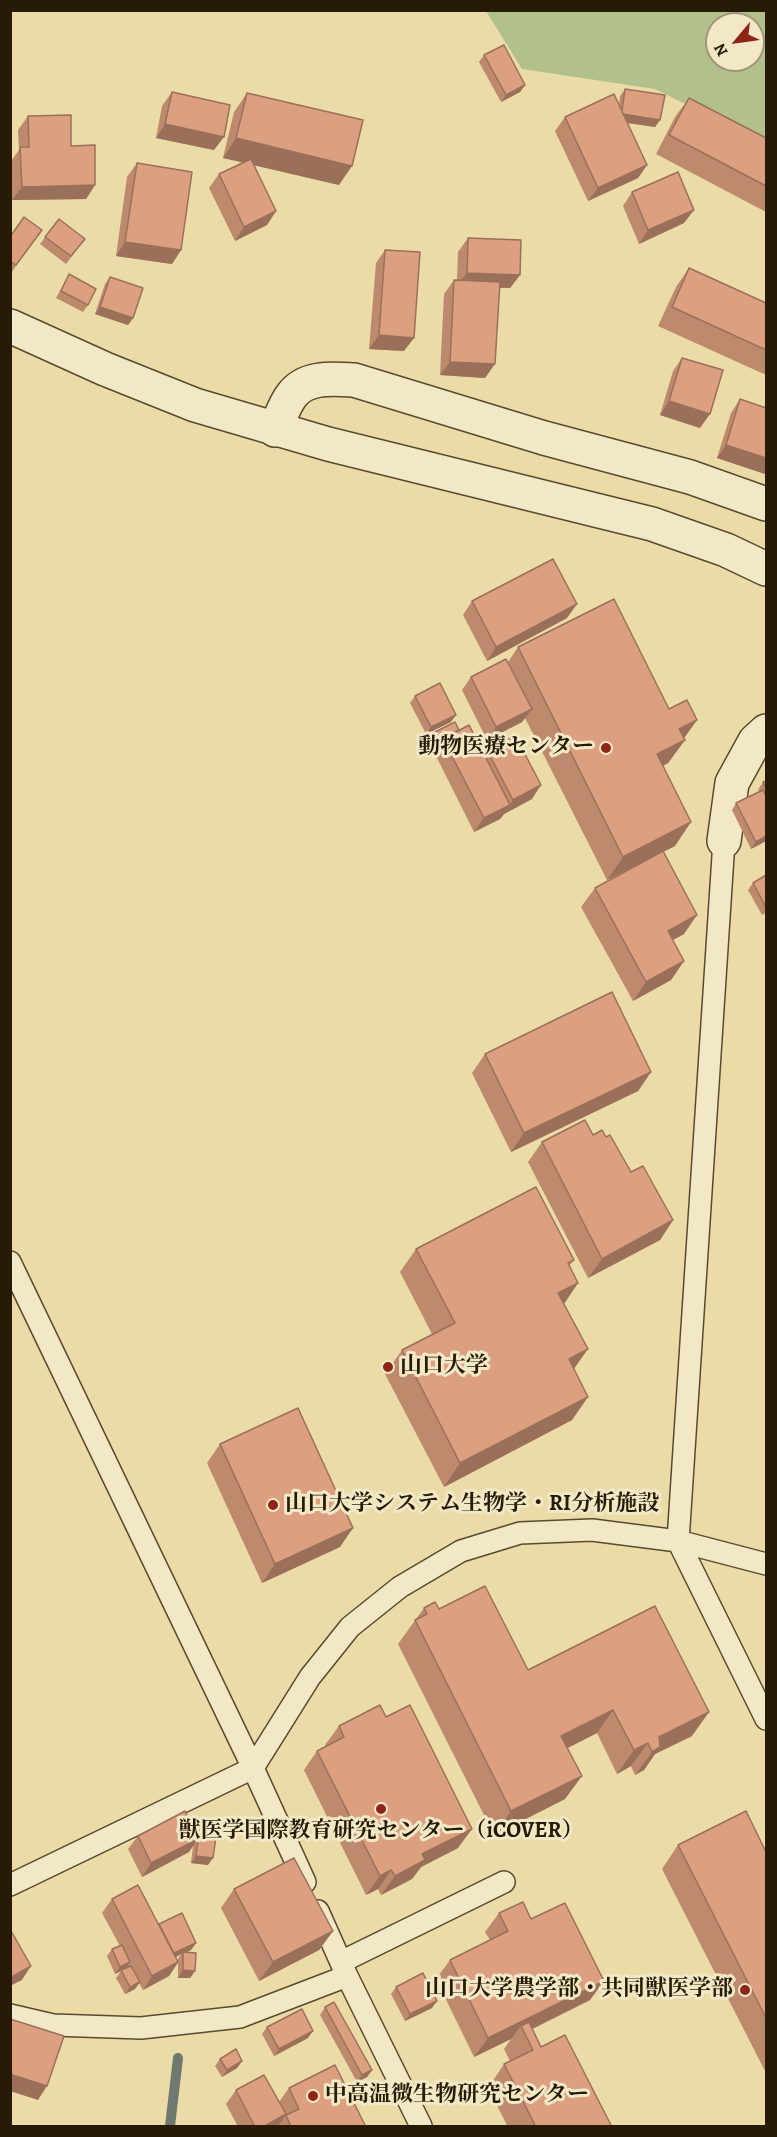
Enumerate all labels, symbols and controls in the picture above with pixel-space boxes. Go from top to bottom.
north arrow [705,12,765,72]
text: N [709,39,733,60]
place label: 動物医療センター [418,735,594,761]
marker: 動物医療センター [599,741,613,755]
place label: 山口大学 [400,1354,488,1380]
marker: 山口大学 [381,1360,395,1374]
place label: 山口大学システム生物学・RI分析施設 [285,1492,659,1518]
marker: 山口大学システム生物学・RI分析施設 [266,1498,280,1512]
marker: 獣医学国際教育研究センター（iCOVER） [374,1802,388,1816]
place label: 獣医学国際教育研究センター（iCOVER） [179,1819,583,1845]
place label: 山口大学農学部・共同獣医学部 [425,1977,733,2003]
marker: 山口大学農学部・共同獣医学部 [738,1983,752,1997]
place label: 中高温微生物研究センター [325,2083,589,2109]
marker: 中高温微生物研究センター [306,2089,320,2103]

